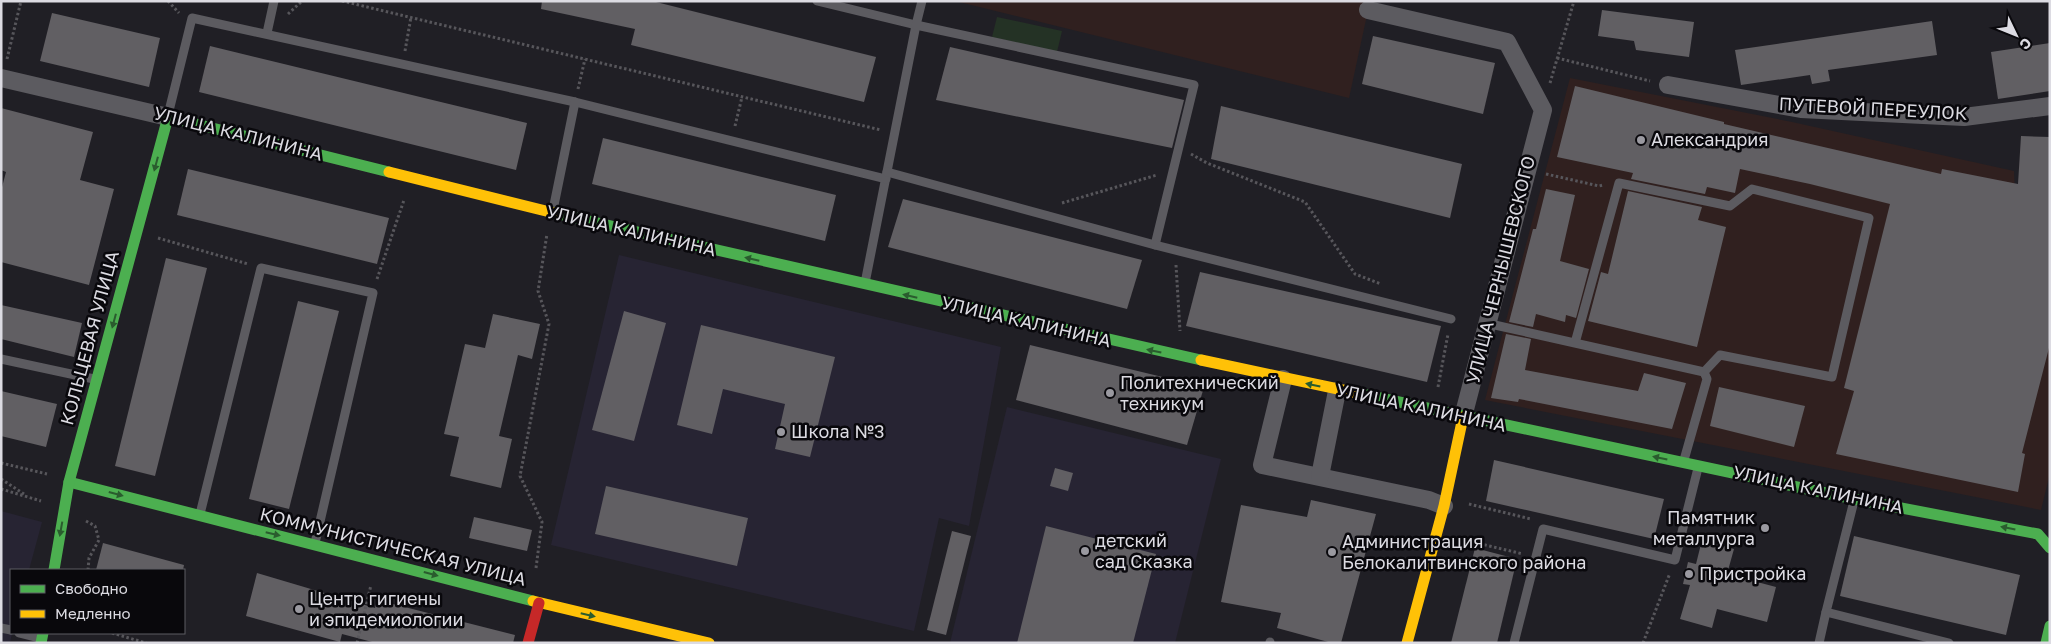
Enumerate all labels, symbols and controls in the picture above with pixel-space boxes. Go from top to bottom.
north arrow [1991,10,2041,60]
text: С [2016,35,2035,54]
street label: ПУТЕВОЙ ПЕРЕУЛОК [1778,92,1968,124]
street label: УЛИЦА КАЛИНИНА [151,101,325,165]
place label: Александрия [1651,128,1769,150]
marker: Александрия [1635,134,1647,146]
street label: УЛИЦА ЧЕРНЫШЕВСКОГО [1461,154,1539,386]
one-way arrow [152,157,160,172]
street label: УЛИЦА КАЛИНИНА [544,200,718,260]
street label: КОЛЬЦЕВАЯ УЛИЦА [55,248,123,427]
one-way arrow [744,255,759,263]
street label: УЛИЦА КАЛИНИНА [939,291,1113,351]
one-way arrow [903,292,918,300]
one-way arrow [109,313,117,328]
one-way arrow [1146,346,1162,354]
place label: Политехнический техникум [1120,371,1279,414]
street label: УЛИЦА КАЛИНИНА [1334,378,1508,436]
one-way arrow [1304,381,1320,389]
marker: Политехнический техникум [1104,387,1116,399]
place label: Школа №3 [791,420,885,442]
marker: Школа №3 [775,426,787,438]
one-way arrow [1653,454,1668,462]
street label: УЛИЦА КАЛИНИНА [1731,460,1905,518]
one-way arrow [108,490,123,498]
street label: КОММУНИСТИЧЕСКАЯ УЛИЦА [258,502,529,590]
place label: Памятник металлурга [1653,506,1755,549]
one-way arrow [56,521,64,537]
marker: Памятник металлурга [1759,522,1771,534]
one-way arrow [2000,524,2016,532]
place label: детский сад Сказка [1095,529,1193,572]
one-way arrow [266,530,281,538]
place label: Администрация Белокалитвинского района [1342,530,1587,573]
marker: детский сад Сказка [1079,545,1091,557]
marker: Администрация Белокалитвинского района [1326,546,1338,558]
place label: Пристройка [1699,562,1806,584]
marker: Пристройка [1683,568,1695,580]
legend [10,569,185,634]
one-way arrow [423,571,438,579]
text: Свободно [55,579,128,597]
place label: Центр гигиены и эпидемиологии [309,587,464,630]
marker: Центр гигиены и эпидемиологии [293,603,305,615]
text: Медленно [55,604,131,622]
one-way arrow [581,611,597,619]

